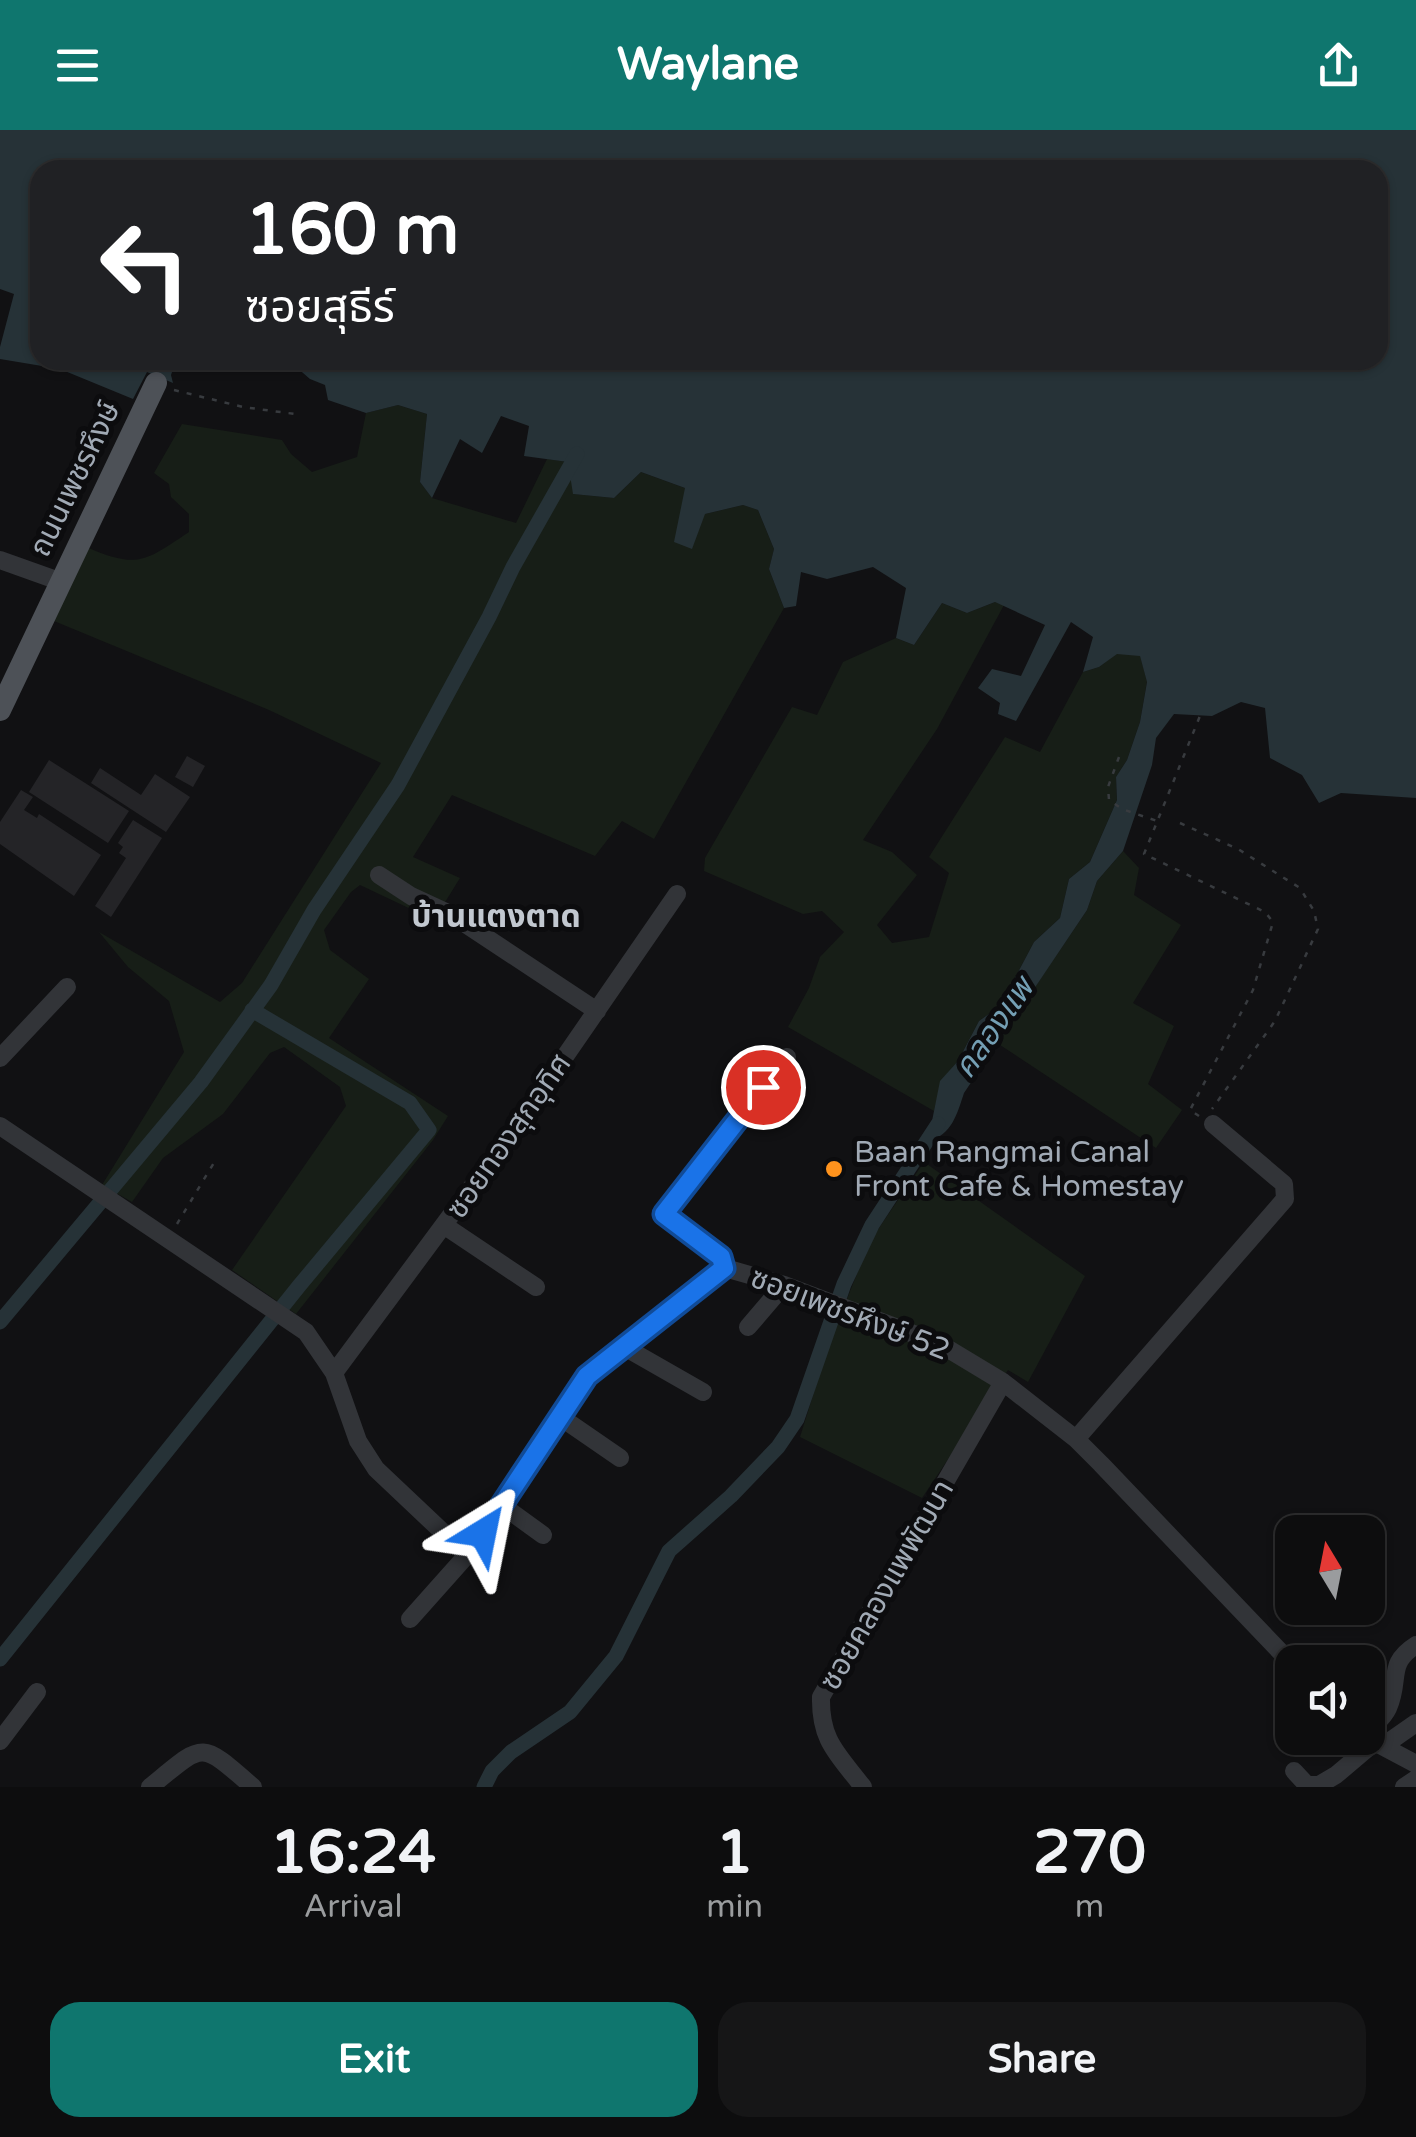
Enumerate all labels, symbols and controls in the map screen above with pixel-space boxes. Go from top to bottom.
icon: menu [50,38,105,93]
text: Waylane [617,38,799,92]
icon: share [1311,38,1366,93]
text: 160 m [245,189,459,273]
icon: left [80,200,210,330]
text: ซอยสุธีร์ [245,281,395,335]
street label: ถนนเพชรหึงษ์ [22,395,128,563]
district label: บ้านแตงตาด [411,898,581,936]
water label: คลองแพ [946,968,1044,1085]
pin [721,1045,806,1130]
street label: ซอยทองสุกอุทิศ [439,1046,579,1226]
icon: arrive [736,1060,791,1115]
place label: Baan Rangmai Canal Front Cafe & Homestay [854,1134,1184,1205]
marker: Baan Rangmai Canal Front Cafe & Homestay [823,1158,845,1180]
street label: ซอยเพชรหึงษ์ 52 [745,1259,955,1369]
street label: ซอยคลองแพพัฒนา [812,1473,962,1697]
position arrow [431,1481,535,1585]
north arrow [1275,1515,1385,1625]
map controls [1275,1515,1385,1755]
button: sound [1275,1645,1385,1755]
text: 16:24 [270,1817,436,1889]
text: 1 [716,1817,753,1889]
text: 270 [1033,1817,1146,1889]
text: Arrival [304,1888,403,1926]
text: min [706,1888,763,1926]
text: m [1075,1888,1104,1926]
button: Exit [50,2002,698,2117]
button: Share [718,2002,1366,2117]

